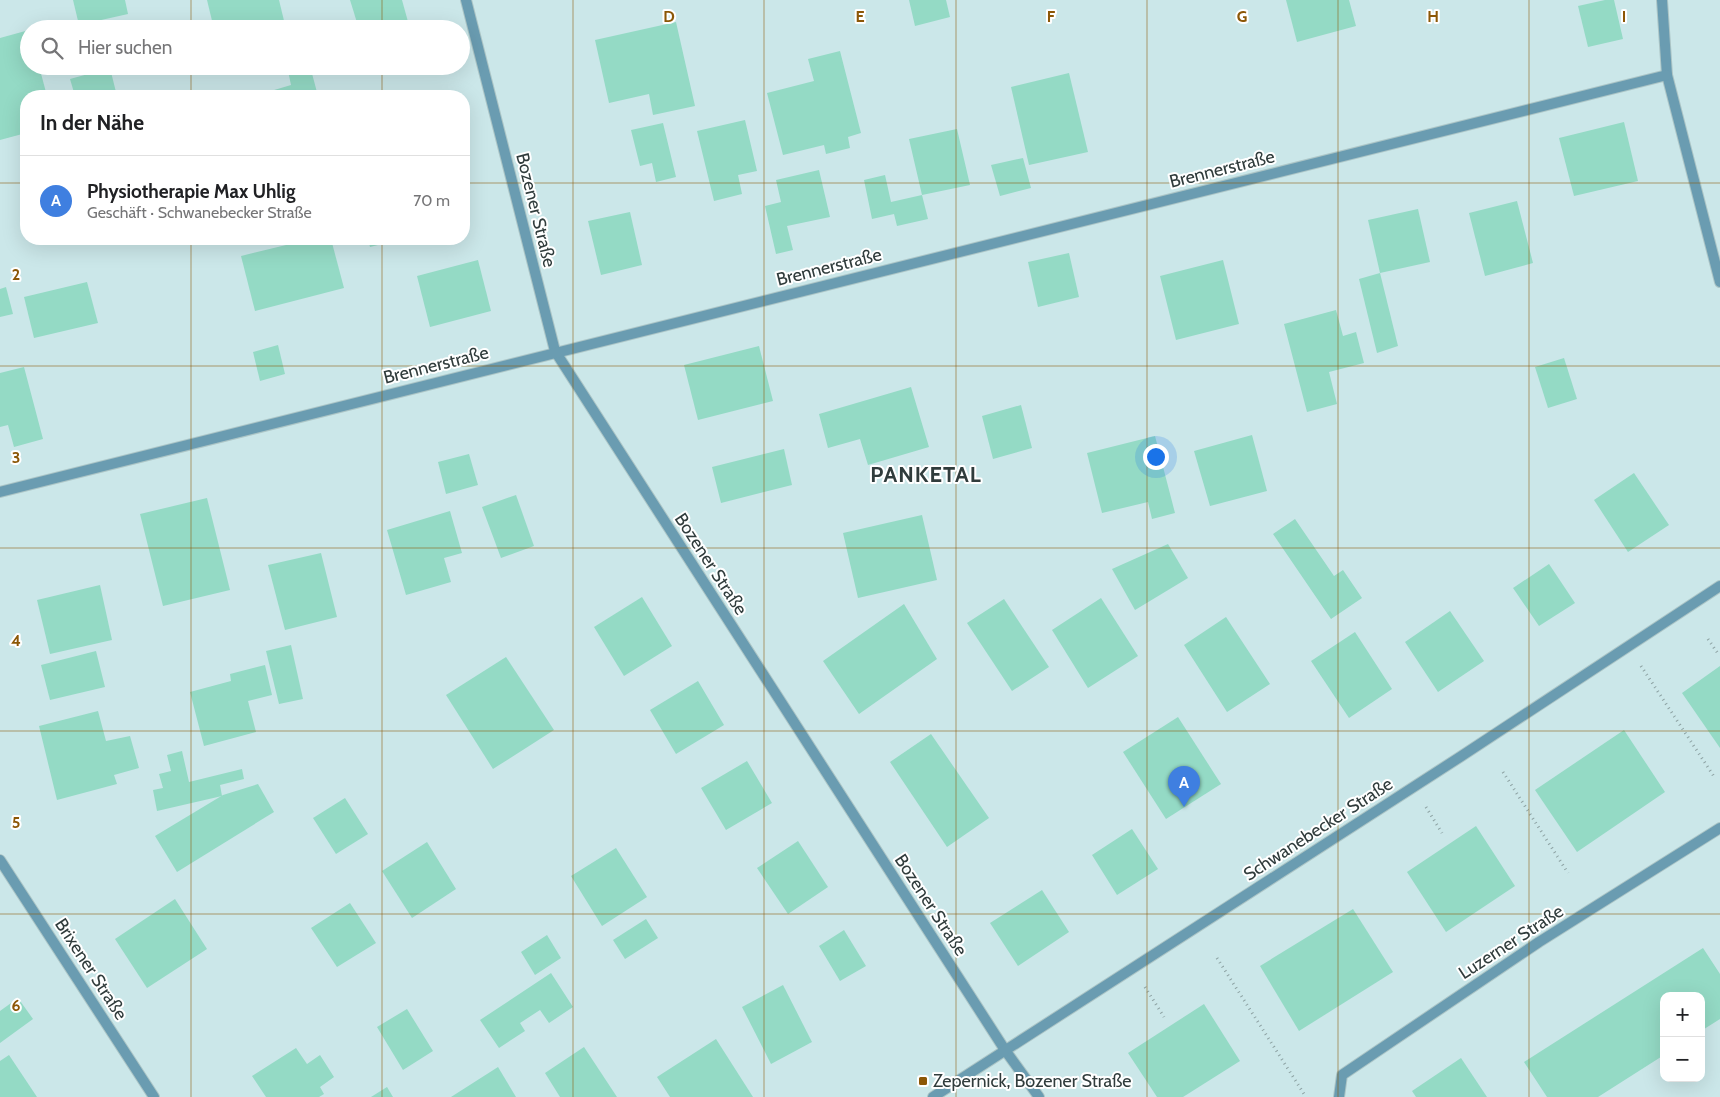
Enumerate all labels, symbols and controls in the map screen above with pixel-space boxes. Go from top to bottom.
text: D [663,7,675,26]
text: E [855,7,865,26]
text: F [1047,7,1056,26]
text: G [1237,7,1247,26]
text: H [1427,7,1439,26]
text: I [1622,7,1626,26]
search box [20,20,470,75]
icon: search [38,34,66,62]
text: Hier suchen [78,36,172,59]
text: In der Nähe [40,110,144,135]
street label: Brennerstraße [1167,145,1277,193]
street label: Bozener Straße [511,151,561,269]
text: Physiotherapie Max Uhlig [87,180,295,203]
text: A [51,191,61,210]
text: 70 m [413,191,450,210]
text: Geschäft · Schwanebecker Straße [87,203,312,222]
street label: Brennerstraße [774,243,884,291]
text: 2 [12,265,20,284]
street label: Brennerstraße [381,341,491,389]
your location [1143,444,1169,470]
text: 3 [12,448,20,467]
district label: PANKETAL [870,461,982,488]
street label: Bozener Straße [670,509,752,619]
text: 4 [11,631,21,650]
pin: A [1168,766,1200,807]
street label: Schwanebecker Straße [1239,773,1397,885]
text: 5 [12,813,20,832]
street label: Bozener Straße [890,850,972,960]
street label: Luzerner Straße [1454,900,1568,984]
street label: Brixener Straße [50,914,132,1024]
map controls [1660,992,1705,1082]
button: + [1660,992,1705,1037]
text: 6 [12,996,21,1015]
button: − [1660,1037,1705,1082]
place label: Zepernick, Bozener Straße [933,1070,1132,1092]
marker: Zepernick, Bozener Straße [917,1075,929,1087]

